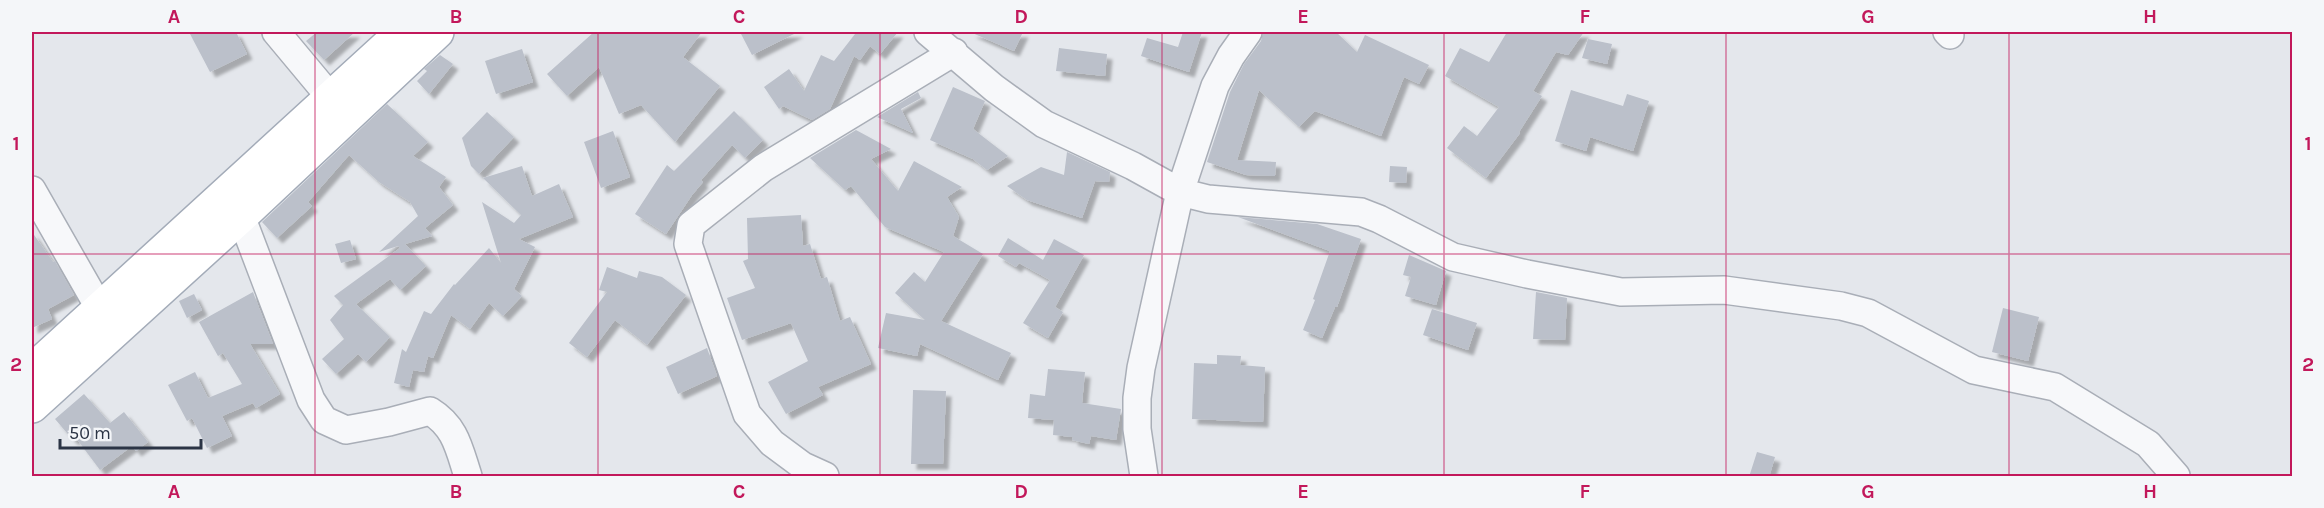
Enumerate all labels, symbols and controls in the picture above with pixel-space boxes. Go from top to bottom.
text: A [168,5,181,28]
text: B [450,5,462,28]
text: C [733,5,745,28]
text: D [1014,5,1028,28]
text: E [1297,5,1309,28]
text: F [1580,5,1591,28]
text: G [1861,5,1875,28]
text: H [2143,5,2157,28]
text: 1 [12,132,20,155]
text: 1 [2304,132,2312,155]
text: 2 [10,353,22,376]
text: 2 [2302,353,2314,376]
scale bar [60,412,201,450]
text: 50 m [69,422,111,444]
text: A [168,480,181,503]
text: B [450,480,462,503]
text: C [733,480,745,503]
text: D [1014,480,1028,503]
text: E [1297,480,1309,503]
text: F [1580,480,1591,503]
text: G [1861,480,1875,503]
text: H [2143,480,2157,503]

